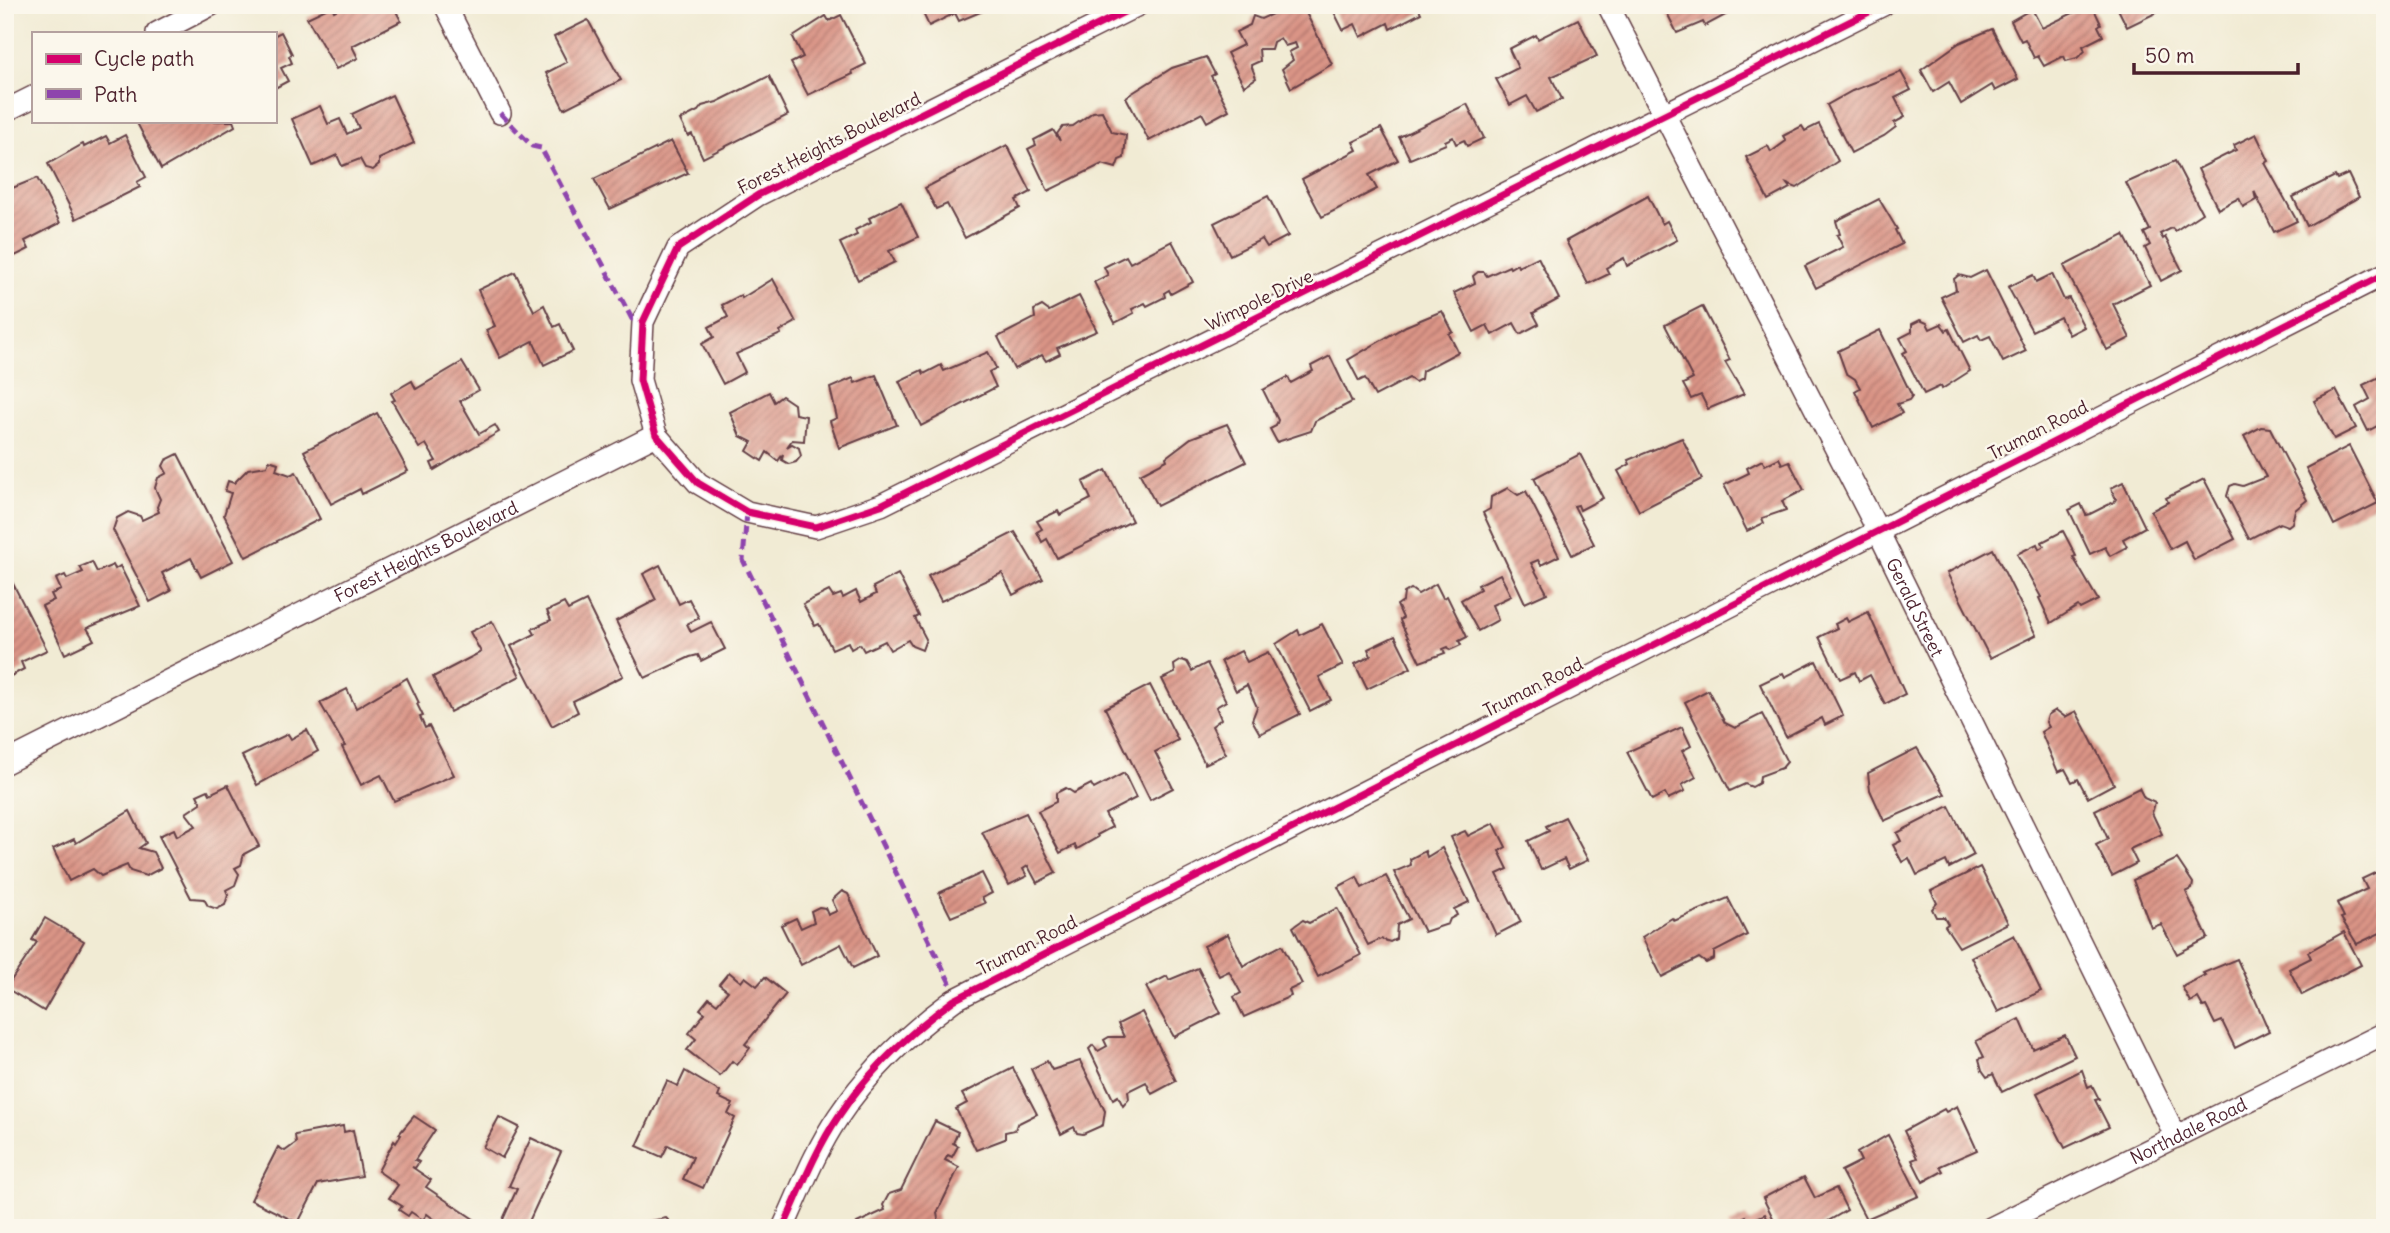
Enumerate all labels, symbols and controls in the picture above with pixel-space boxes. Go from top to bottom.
legend [32,32,276,122]
scale bar [2134,32,2299,76]
text: 50 m [2145,42,2194,69]
text: Cycle path [94,45,194,72]
text: Path [94,81,137,108]
street label: Forest Heights Boulevard [733,87,925,199]
street label: Wimpole Drive [1201,264,1317,336]
street label: Truman Road [1984,395,2092,465]
street label: Forest Heights Boulevard [330,495,522,607]
street label: Gerald Street [1881,554,1949,660]
street label: Truman Road [1479,652,1587,722]
street label: Truman Road [973,910,1081,980]
street label: Northdale Road [2126,1092,2251,1169]

